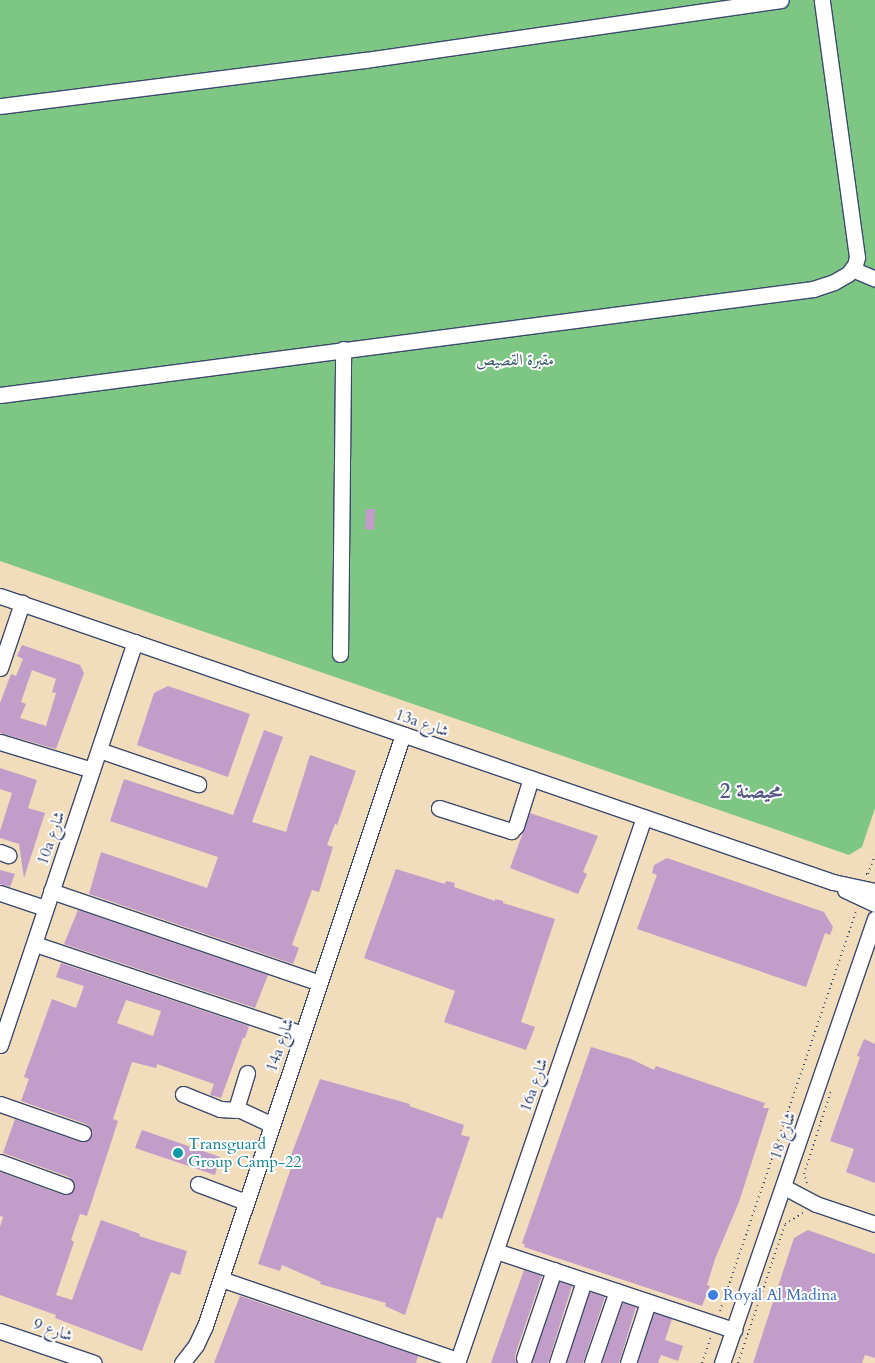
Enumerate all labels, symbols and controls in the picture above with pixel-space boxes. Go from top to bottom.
park label: مقبرة القصيص [476,350,554,370]
street label: 13a شارع [393,705,451,741]
district label: محيصنة 2 [720,779,782,805]
street label: 10a شارع [33,809,69,867]
street label: 14a شارع [262,1016,298,1074]
street label: 16a شارع [516,1056,552,1114]
street label: شارع 18 [766,1110,800,1162]
place label: Transguard Group Camp-22 [188,1134,301,1172]
marker: Transguard Group Camp-22 [172,1147,184,1159]
place label: Royal Al Madina [723,1285,837,1305]
marker: Royal Al Madina [707,1289,719,1301]
street label: شارع 9 [31,1314,75,1346]

